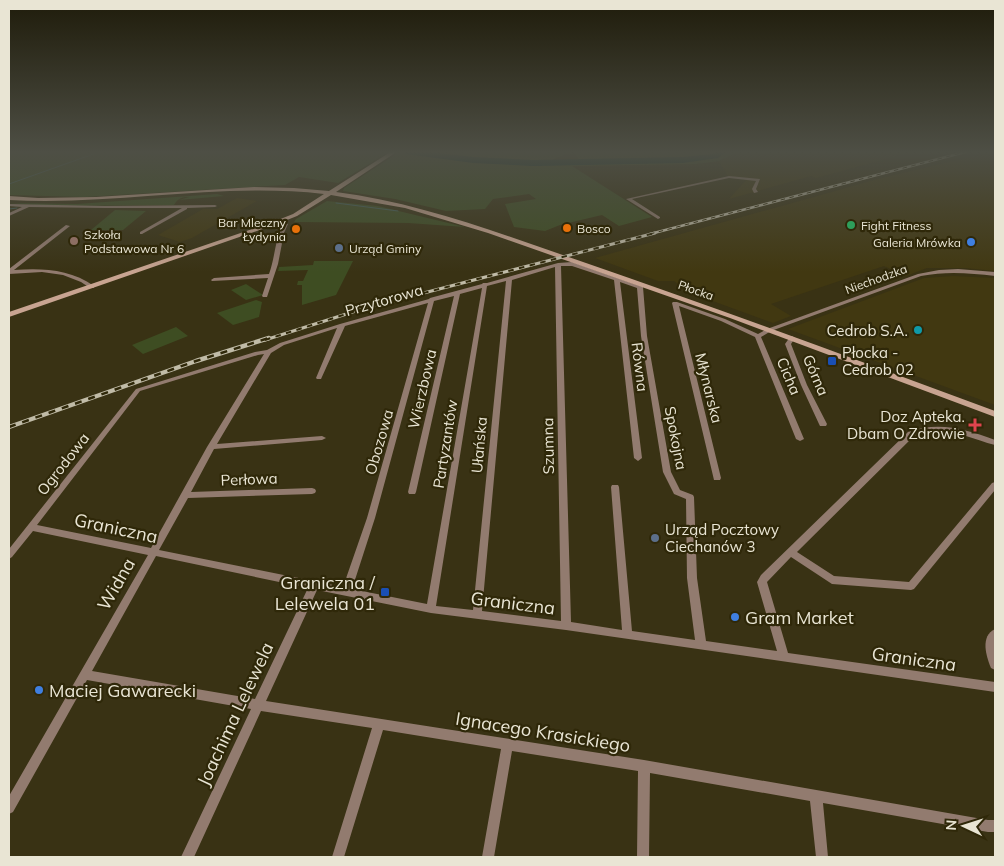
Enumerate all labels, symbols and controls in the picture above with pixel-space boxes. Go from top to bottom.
place label: Bar Mleczny Łydynia [218,215,287,244]
place label: Fight Fitness [861,218,932,233]
marker: Fight Fitness [845,219,857,231]
place label: Bosco [577,221,611,236]
marker: Bosco [561,222,573,234]
marker: Bar Mleczny Łydynia [290,223,302,235]
place label: Szkoła Podstawowa Nr 6 [84,227,184,256]
marker: Szkoła Podstawowa Nr 6 [68,235,80,247]
place label: Galeria Mrówka [873,235,961,250]
marker: Galeria Mrówka [965,236,977,248]
place label: Urząd Gminy [349,241,422,256]
marker: Urząd Gminy [333,242,345,254]
street label: Niechodzka [843,261,909,297]
street label: Płocka [676,277,716,303]
street label: Przytorowa [343,280,425,320]
place label: Cedrob S.A. [827,321,908,340]
marker: Cedrob S.A. [912,324,924,336]
street label: Równa [628,341,652,393]
place label: Płocka - Cedrob 02 [842,343,914,379]
street label: Wierzbowa [404,347,440,431]
street label: Młynarska [691,351,727,425]
street label: Górna [799,352,833,398]
street label: Cicha [773,354,805,398]
marker: Płocka - Cedrob 02 [826,355,838,367]
street label: Partyzantów [429,398,461,490]
street label: Spokojna [661,405,691,471]
street label: Obozowa [361,407,397,477]
place label: Doz Apteka. Dbam O Zdrowie [847,407,965,443]
street label: Ułańska [467,416,491,474]
street label: Szumna [538,417,558,475]
marker: Doz Apteka. Dbam O Zdrowie [969,419,981,431]
street label: Ogrodowa [33,429,93,499]
street label: Perłowa [220,469,278,489]
street label: Graniczna [72,508,160,548]
place label: Urząd Pocztowy Ciechanów 3 [665,520,779,556]
marker: Urząd Pocztowy Ciechanów 3 [649,532,661,544]
street label: Widna [92,554,140,614]
place label: Graniczna / Lelewela 01 [275,571,376,615]
marker: Graniczna / Lelewela 01 [379,586,391,598]
street label: Graniczna [469,586,557,620]
place label: Gram Market [745,606,854,629]
marker: Gram Market [729,611,741,623]
street label: Joachima Lelewela [192,638,278,790]
street label: Graniczna [870,642,958,676]
place label: Maciej Gawarecki [49,679,196,702]
marker: Maciej Gawarecki [33,684,45,696]
street label: Ignacego Krasickiego [454,707,632,757]
north arrow [939,801,989,851]
text: N [942,819,960,831]

